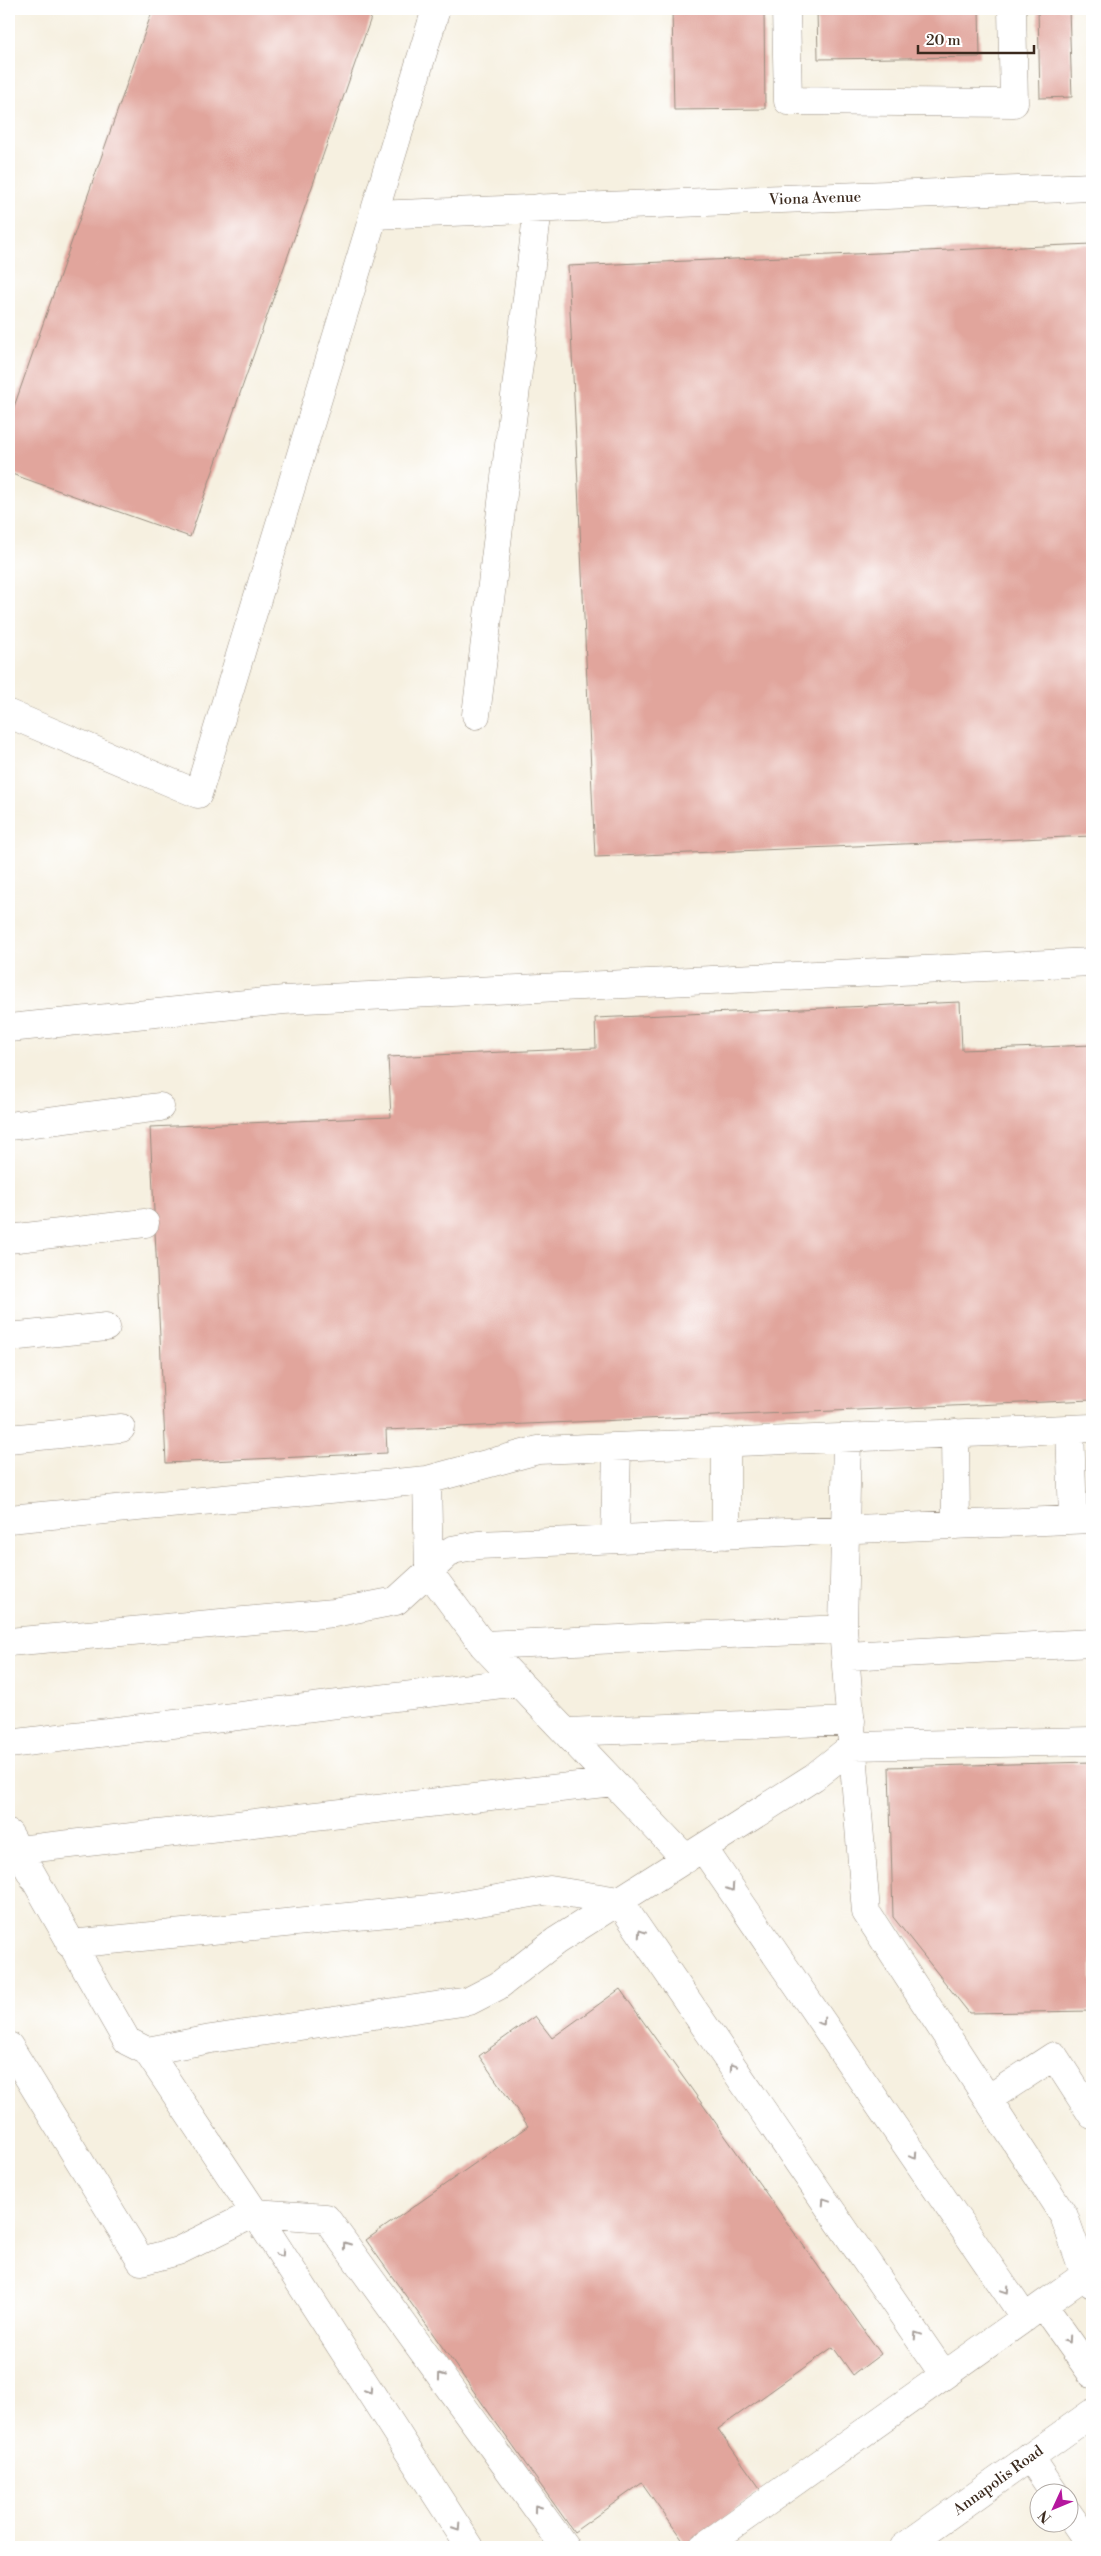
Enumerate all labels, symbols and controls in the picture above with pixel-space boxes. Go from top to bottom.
scale bar [918,22,1035,54]
text: 20 m [926,31,961,50]
street label: Viona Avenue [768,187,861,210]
one-way arrow [725,1882,734,1892]
one-way arrow [638,1929,647,1939]
one-way arrow [816,2016,825,2026]
one-way arrow [730,2063,739,2073]
one-way arrow [908,2151,917,2160]
one-way arrow [822,2197,831,2207]
one-way arrow [343,2241,352,2251]
one-way arrow [275,2248,285,2257]
one-way arrow [1000,2285,1009,2294]
one-way arrow [914,2331,923,2341]
one-way arrow [1062,2334,1071,2344]
one-way arrow [438,2372,447,2382]
one-way arrow [363,2385,373,2394]
street label: Annapolis Road [949,2441,1047,2520]
north arrow [1028,2484,1078,2534]
one-way arrow [534,2504,543,2514]
text: N [1035,2506,1056,2527]
one-way arrow [451,2522,461,2531]

